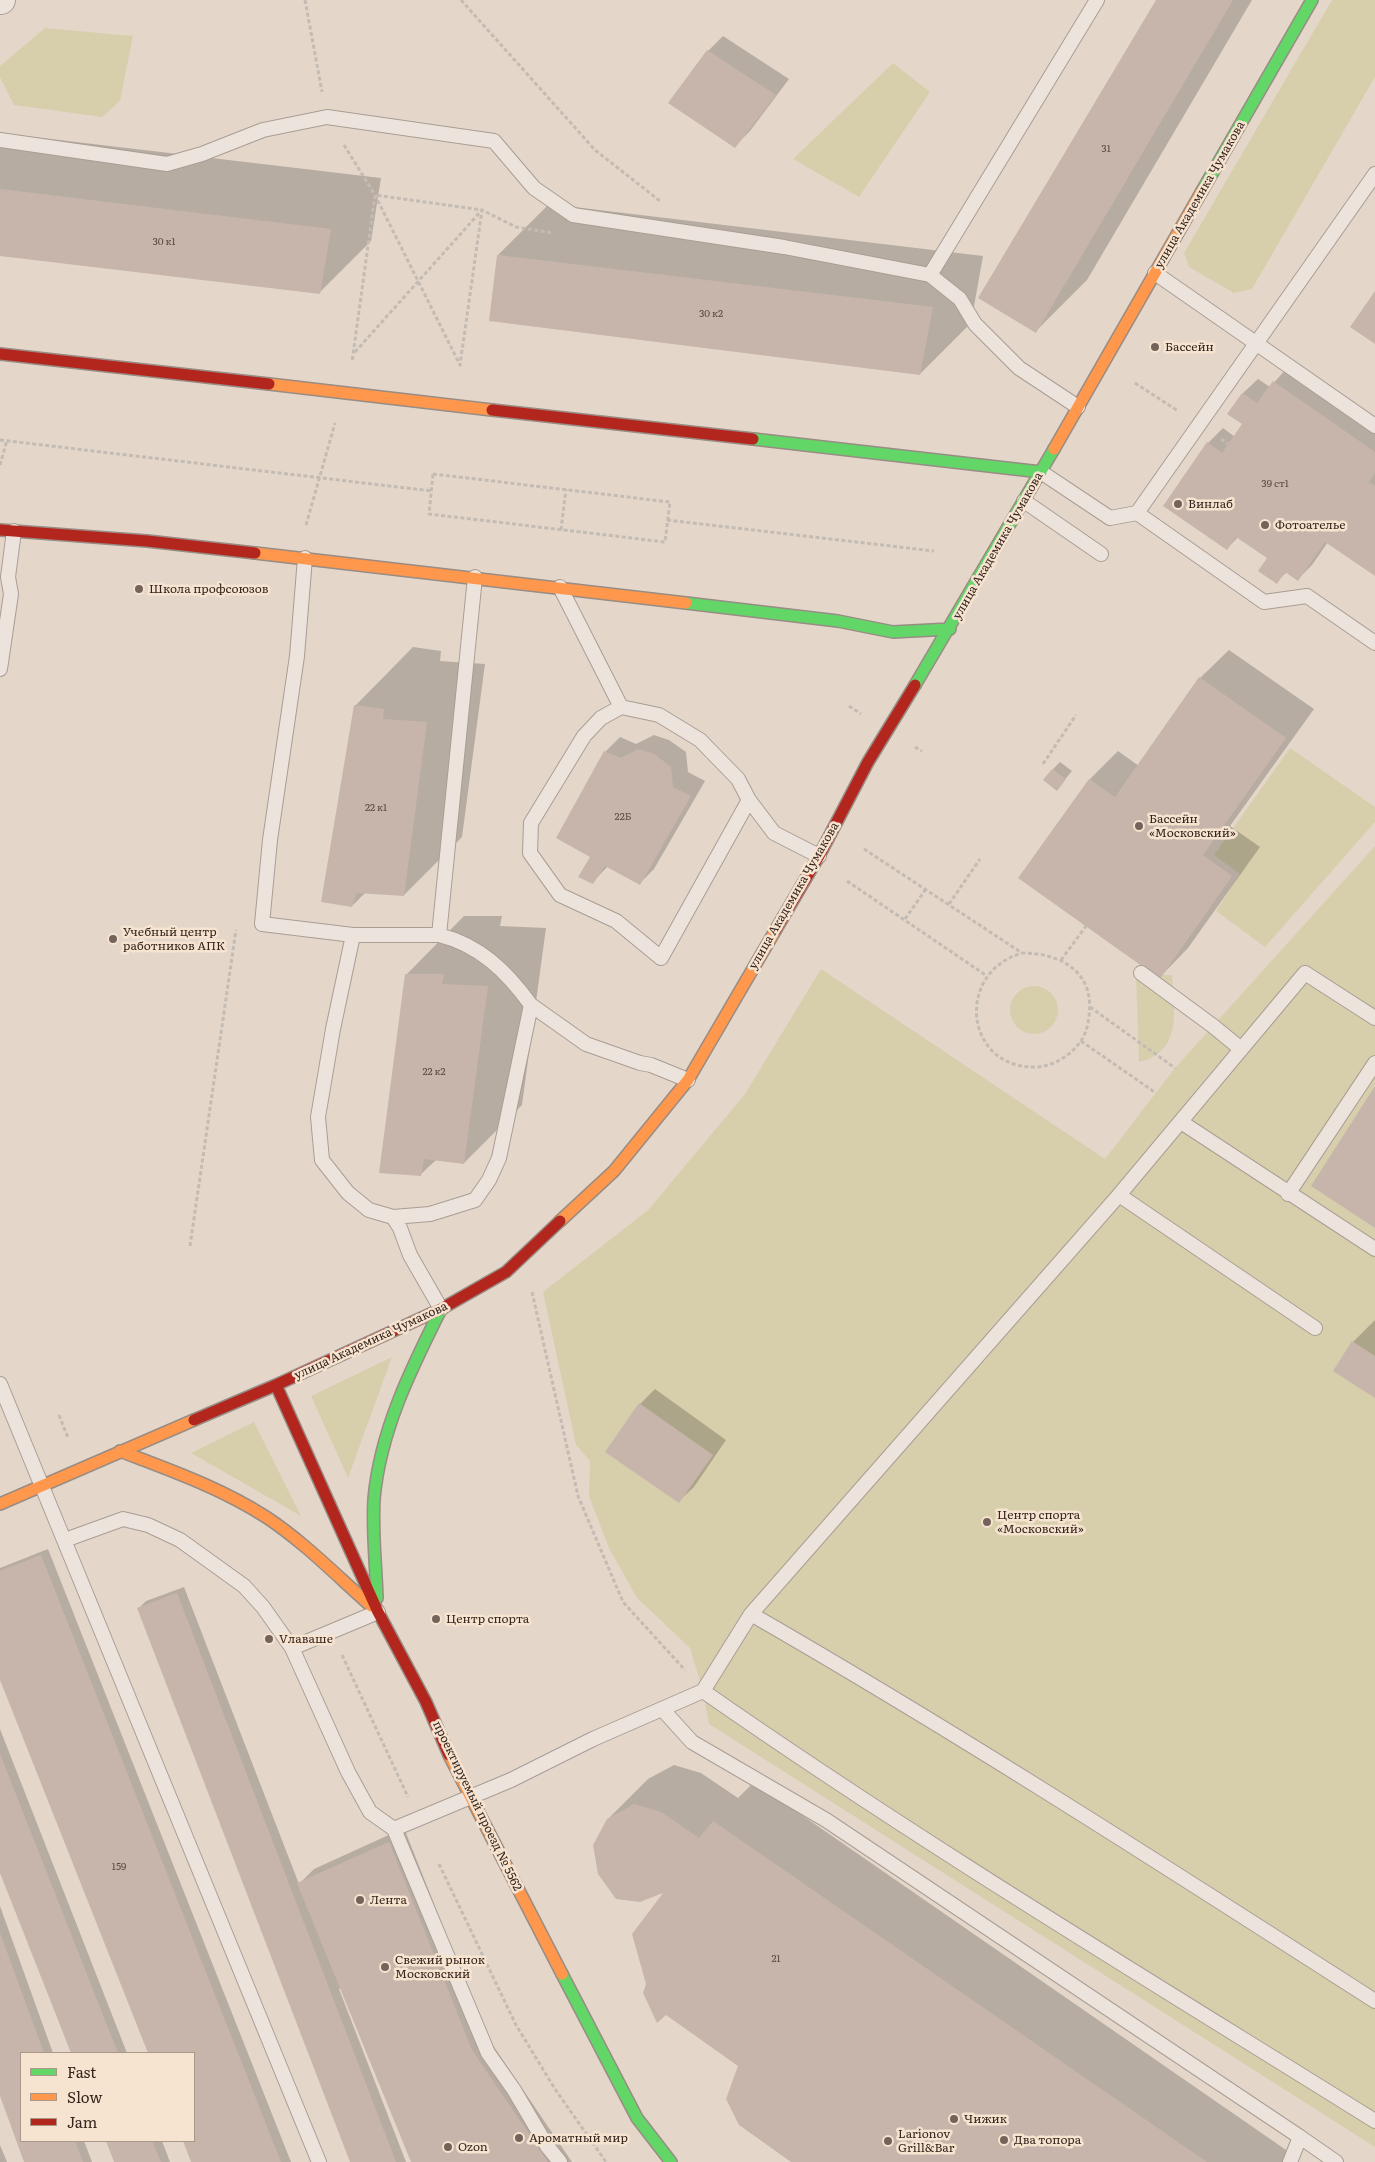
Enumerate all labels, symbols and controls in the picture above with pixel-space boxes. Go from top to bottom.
street label: улица Академика Чумакова [1152,119,1248,271]
house number: 31 [1101,143,1111,155]
house number: 30 к1 [152,236,176,248]
house number: 30 к2 [699,308,723,320]
place label: Бассейн [1165,340,1214,354]
marker: Бассейн [1149,341,1161,353]
street label: улица Академика Чумакова [950,470,1046,622]
house number: 39 ст1 [1261,478,1289,490]
place label: Винлаб [1188,497,1233,511]
marker: Винлаб [1172,498,1184,510]
place label: Фотоателье [1275,518,1346,532]
marker: Фотоателье [1259,519,1271,531]
place label: Школа профсоюзов [149,582,269,596]
marker: Школа профсоюзов [133,583,145,595]
house number: 22 к1 [365,802,387,814]
house number: 22Б [615,811,631,823]
place label: Бассейн «Московский» [1149,812,1236,840]
street label: улица Академика Чумакова [746,820,842,972]
marker: Бассейн «Московский» [1133,820,1145,832]
place label: Учебный центр работников АПК [123,925,225,953]
marker: Учебный центр работников АПК [107,933,119,945]
house number: 22 к2 [422,1066,446,1078]
street label: улица Академика Чумакова [292,1299,450,1383]
place label: Центр спорта «Московский» [997,1508,1084,1536]
marker: Центр спорта «Московский» [981,1516,993,1528]
place label: Центр спорта [446,1612,529,1626]
marker: Центр спорта [430,1613,442,1625]
place label: Vлаваше [279,1632,333,1646]
marker: Vлаваше [263,1633,275,1645]
street label: проектируемый проезд № 5562 [430,1719,524,1893]
house number: 159 [112,1861,126,1873]
place label: Лента [370,1893,407,1907]
marker: Лента [354,1894,366,1906]
place label: Свежий рынок Московский [395,1953,485,1981]
house number: 21 [771,1953,781,1965]
marker: Свежий рынок Московский [379,1961,391,1973]
legend [20,2052,195,2142]
text: Fast [67,2060,96,2083]
text: Slow [67,2085,102,2108]
text: Jam [67,2110,97,2133]
place label: Чижик [964,2112,1007,2126]
marker: Чижик [948,2113,960,2125]
place label: Larionov Grill&Bar [898,2127,954,2155]
place label: Ароматный мир [529,2131,628,2145]
marker: Ароматный мир [513,2132,525,2144]
place label: Два топора [1014,2133,1081,2147]
marker: Два топора [998,2134,1010,2146]
marker: Larionov Grill&Bar [882,2135,894,2147]
place label: Ozon [458,2140,488,2154]
marker: Ozon [442,2141,454,2153]

